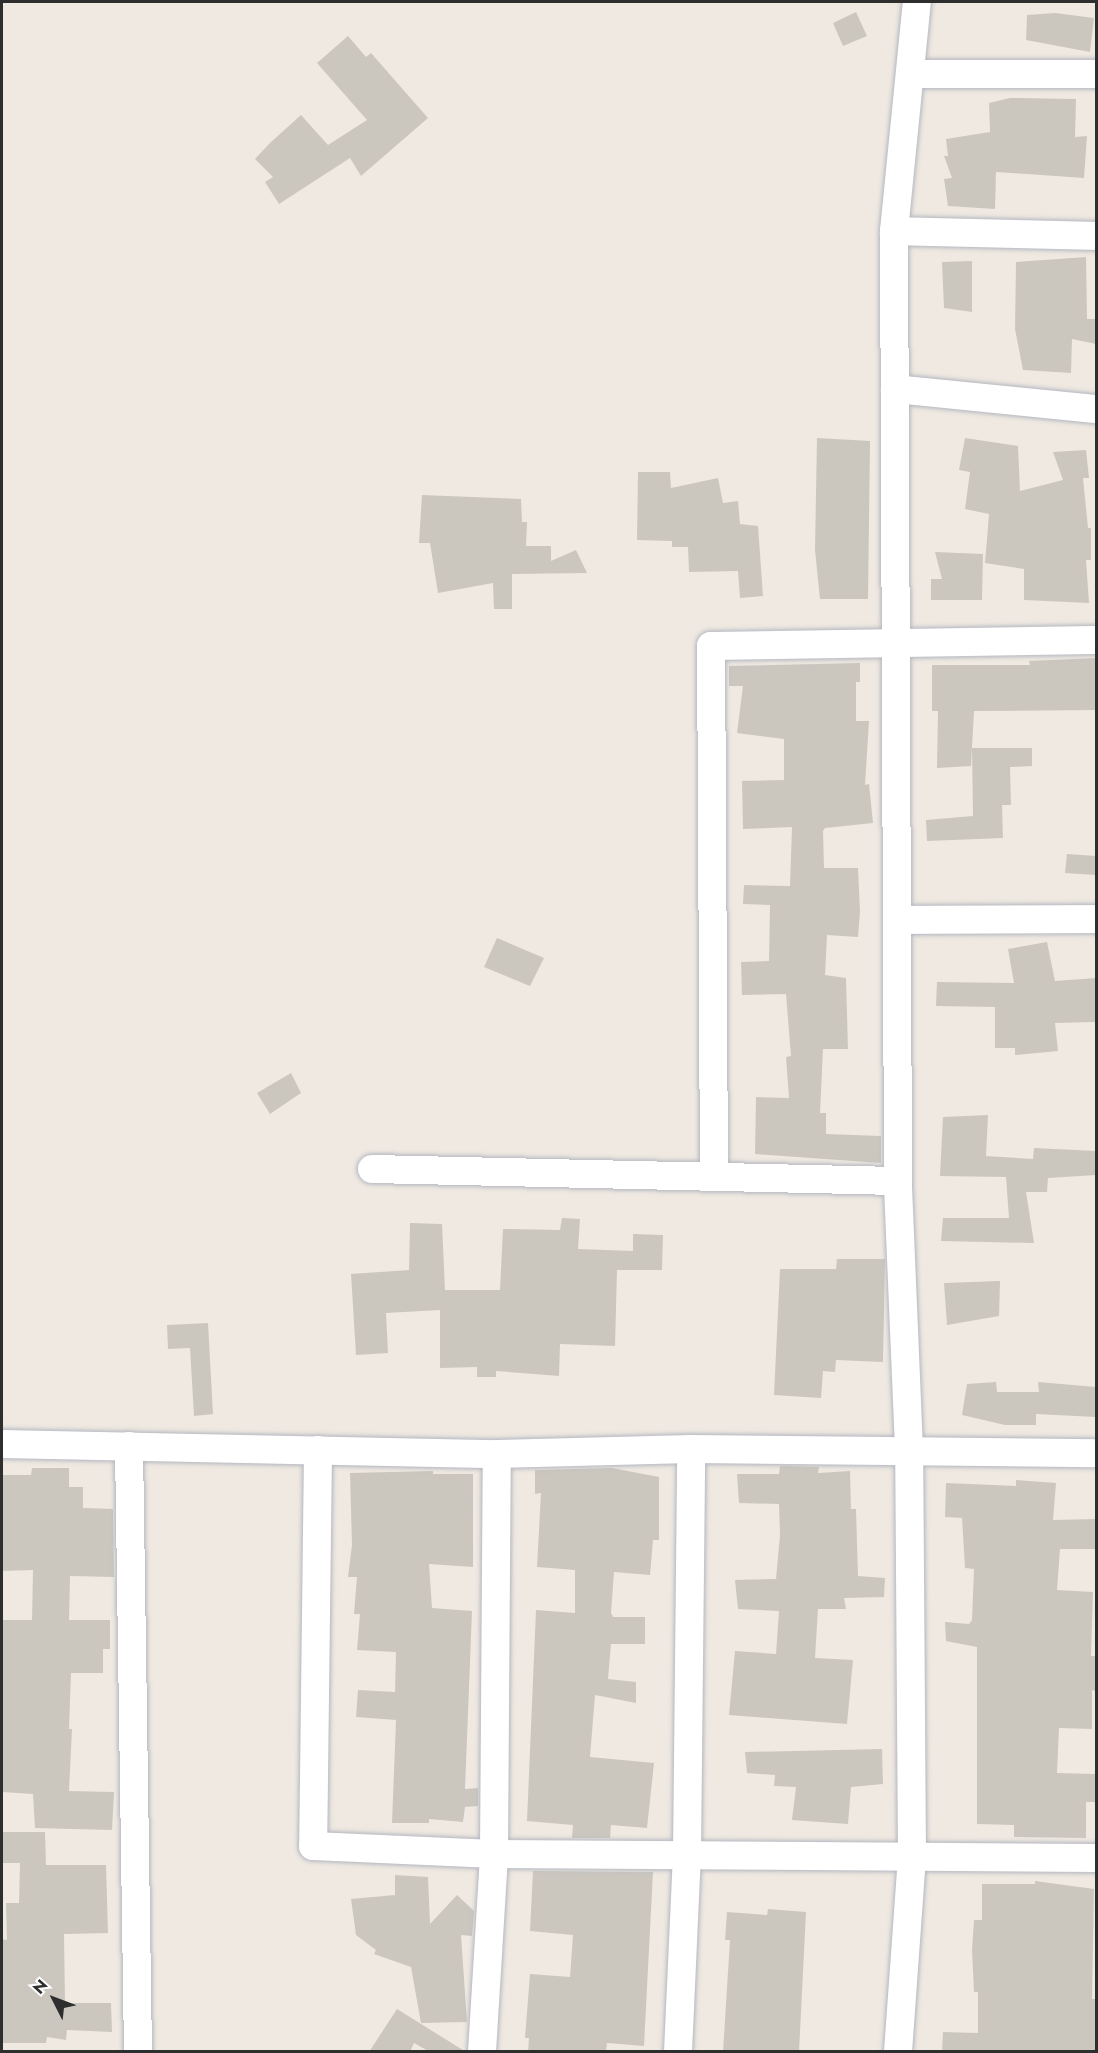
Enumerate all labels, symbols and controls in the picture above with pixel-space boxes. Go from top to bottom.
north arrow [24,1969,84,2029]
text: N [27,1974,53,1999]

